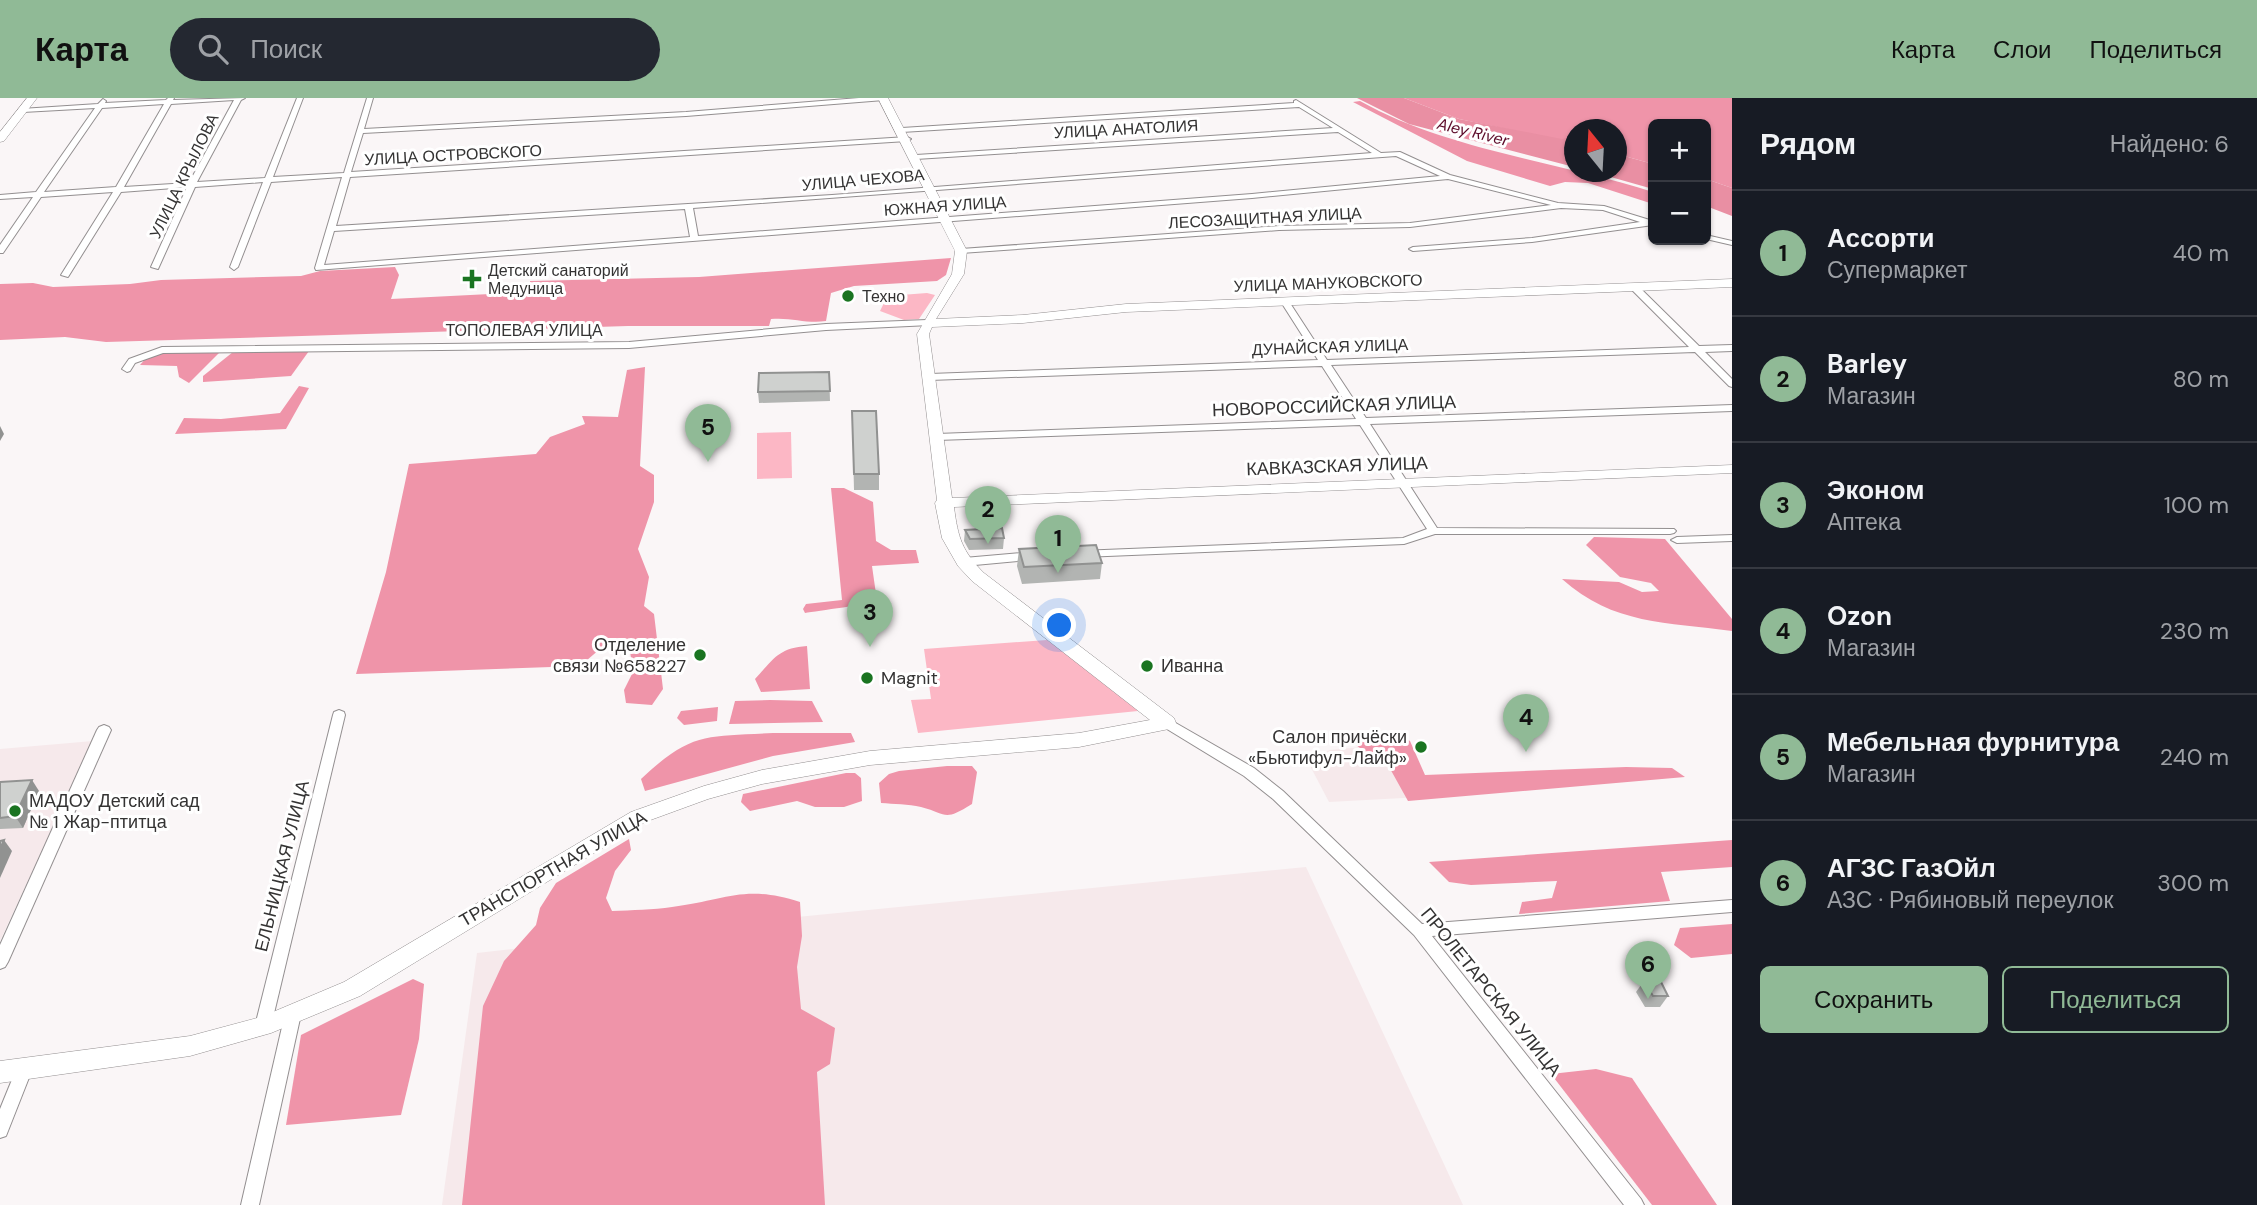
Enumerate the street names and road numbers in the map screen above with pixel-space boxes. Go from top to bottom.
street label: УЛИЦА КРЫЛОВА [145,110,223,242]
street label: УЛИЦА АНАТОЛИЯ [1053,115,1199,143]
street label: УЛИЦА ОСТРОВСКОГО [364,140,542,170]
street label: УЛИЦА ЧЕХОВА [801,164,926,196]
street label: ЮЖНАЯ УЛИЦА [883,191,1007,221]
street label: ЛЕСОЗАЩИТНАЯ УЛИЦА [1168,202,1363,234]
street label: УЛИЦА МАНУКОВСКОГО [1233,269,1423,297]
street label: ТОПОЛЕВАЯ УЛИЦА [445,320,603,341]
street label: ДУНАЙСКАЯ УЛИЦА [1251,334,1409,360]
street label: НОВОРОССИЙСКАЯ УЛИЦА [1212,390,1456,422]
street label: КАВКАЗСКАЯ УЛИЦА [1246,451,1428,481]
street label: ЕЛЬНИЦКАЯ УЛИЦА [249,778,315,954]
street label: ТРАНСПОРТНАЯ УЛИЦА [455,805,651,933]
street label: ПРОЛЕТАРСКАЯ УЛИЦА [1415,903,1567,1081]

